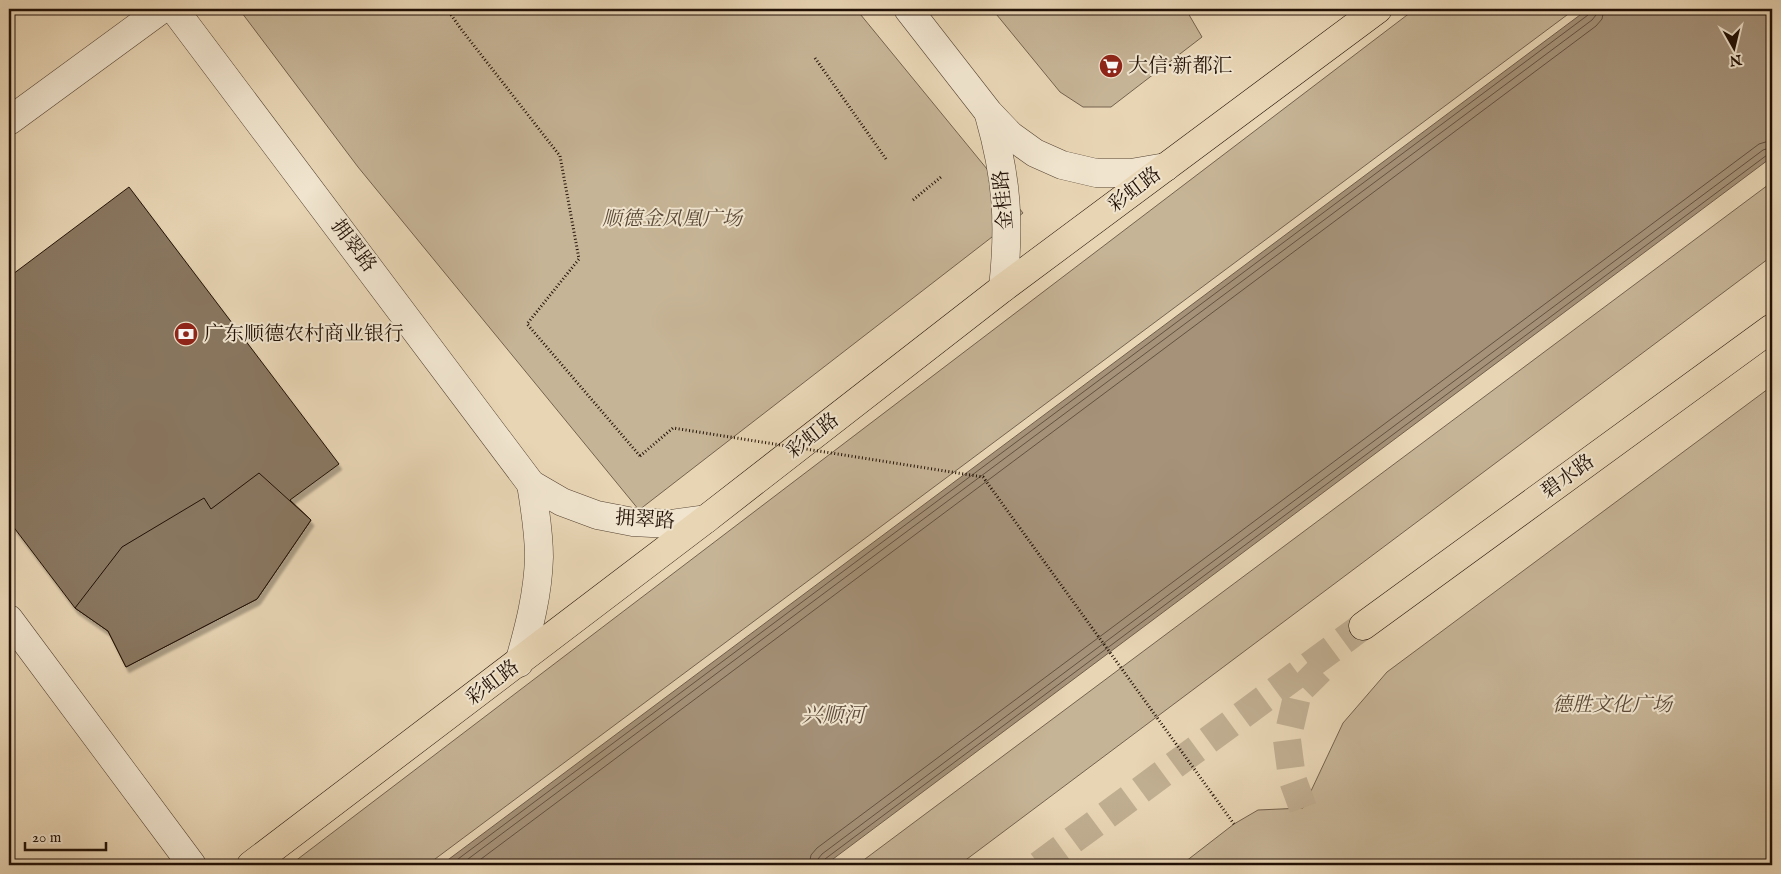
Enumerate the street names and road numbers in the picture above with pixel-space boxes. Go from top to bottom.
street label: 彩虹路 [1104,162,1166,218]
street label: 金桂路 [989,169,1019,231]
street label: 拥翠路 [325,215,381,277]
street label: 彩虹路 [782,408,844,464]
street label: 碧水路 [1536,449,1600,505]
street label: 拥翠路 [614,505,676,535]
street label: 彩虹路 [462,655,524,711]

